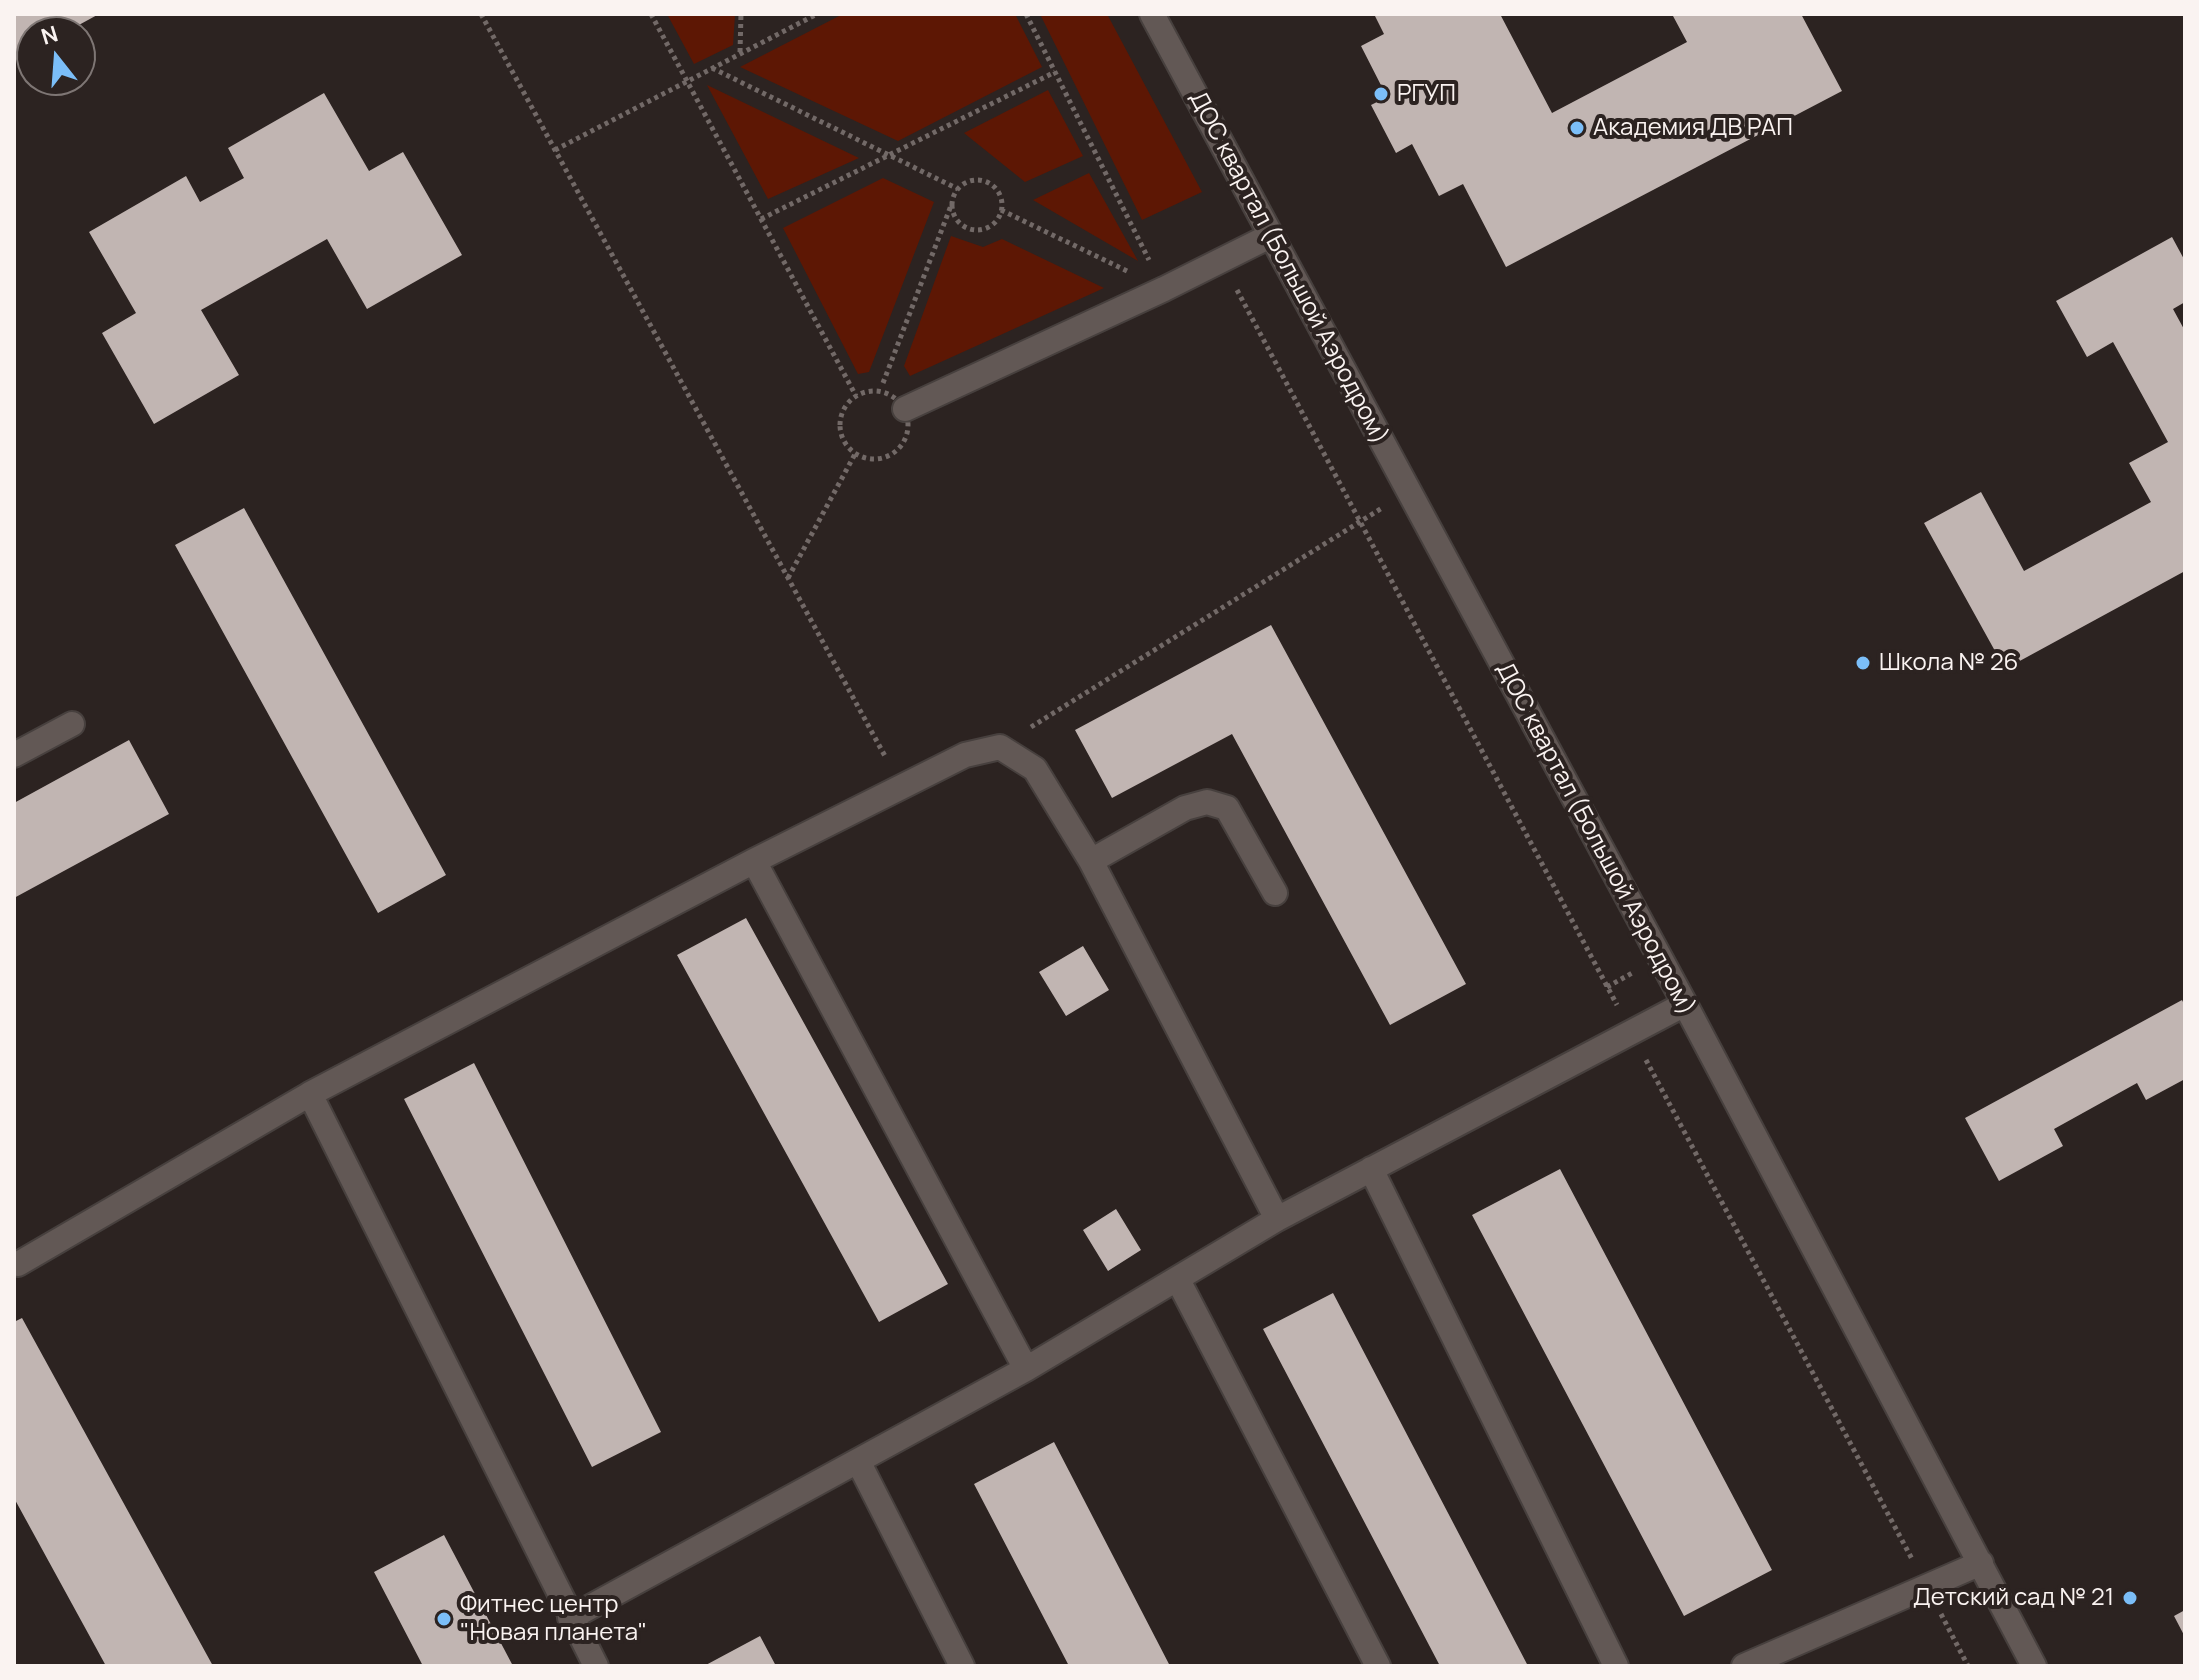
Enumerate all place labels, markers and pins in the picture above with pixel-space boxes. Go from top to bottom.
place label: РГУП [1397,80,1456,108]
marker: РГУП [1372,85,1390,103]
place label: Академия ДВ РАП [1593,114,1793,142]
marker: Академия ДВ РАП [1568,119,1586,137]
place label: Школа № 26 [1879,649,2018,677]
marker: Школа № 26 [1854,654,1872,672]
place label: Детский сад № 21 [1913,1584,2114,1612]
marker: Детский сад № 21 [2121,1589,2139,1607]
place label: Фитнес центр "Новая планета" [460,1591,647,1647]
marker: Фитнес центр "Новая планета" [435,1610,453,1628]

